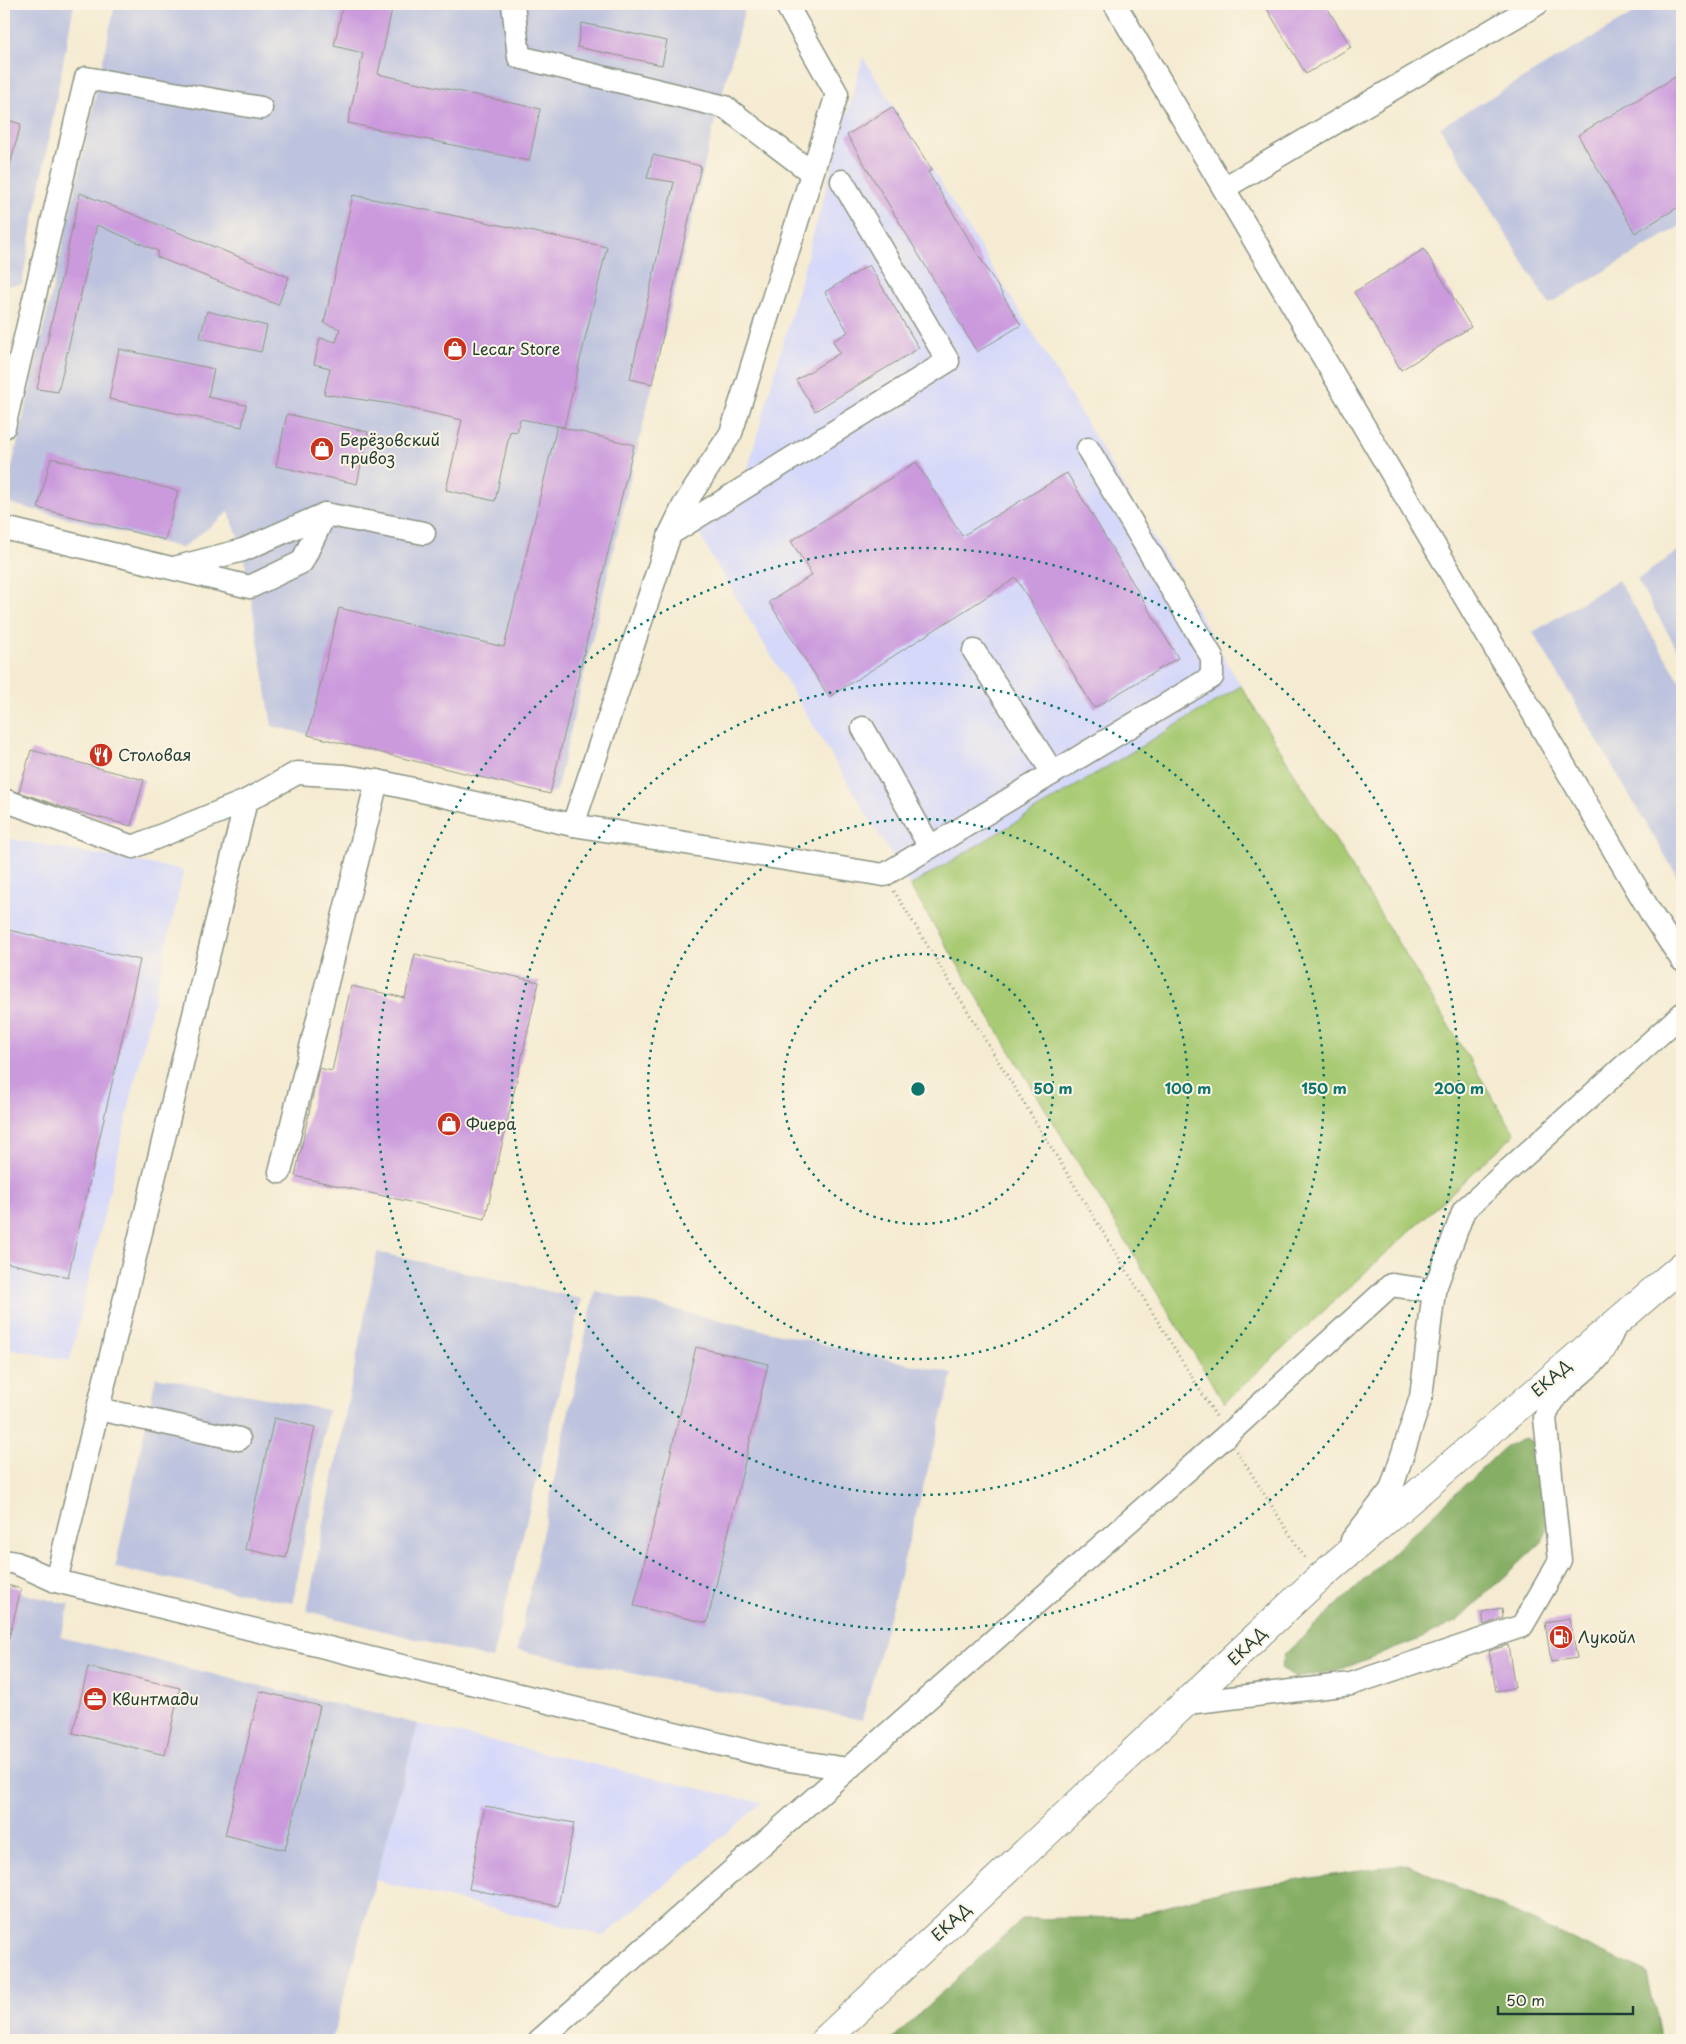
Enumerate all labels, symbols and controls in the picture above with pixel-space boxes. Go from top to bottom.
shop icon: Lecar Store [442,336,468,362]
place label: Lecar Store [472,336,560,360]
place label: Берёзовский привоз [340,427,440,469]
shop icon: Берёзовский привоз [309,436,335,462]
restaurant icon: Столовая [88,742,114,768]
place label: Столовая [118,742,191,766]
text: 50 m [1034,1076,1072,1099]
text: 100 m [1165,1076,1211,1099]
text: 150 m [1301,1076,1347,1099]
text: 200 m [1434,1076,1484,1099]
centre of rings [909,1080,927,1098]
shop icon: Фиера [436,1111,462,1137]
place label: Фиера [466,1111,516,1135]
street label: ЕКАД [1525,1353,1576,1402]
street label: ЕКАД [1221,1620,1272,1670]
fuel station icon: Лукойл [1548,1624,1574,1650]
place label: Лукойл [1578,1624,1636,1648]
office icon: Квинтмади [82,1686,108,1712]
place label: Квинтмади [112,1686,199,1710]
street label: ЕКАД [925,1896,976,1946]
scale bar [1498,1984,1634,2016]
text: 50 m [1506,1988,1545,2011]

